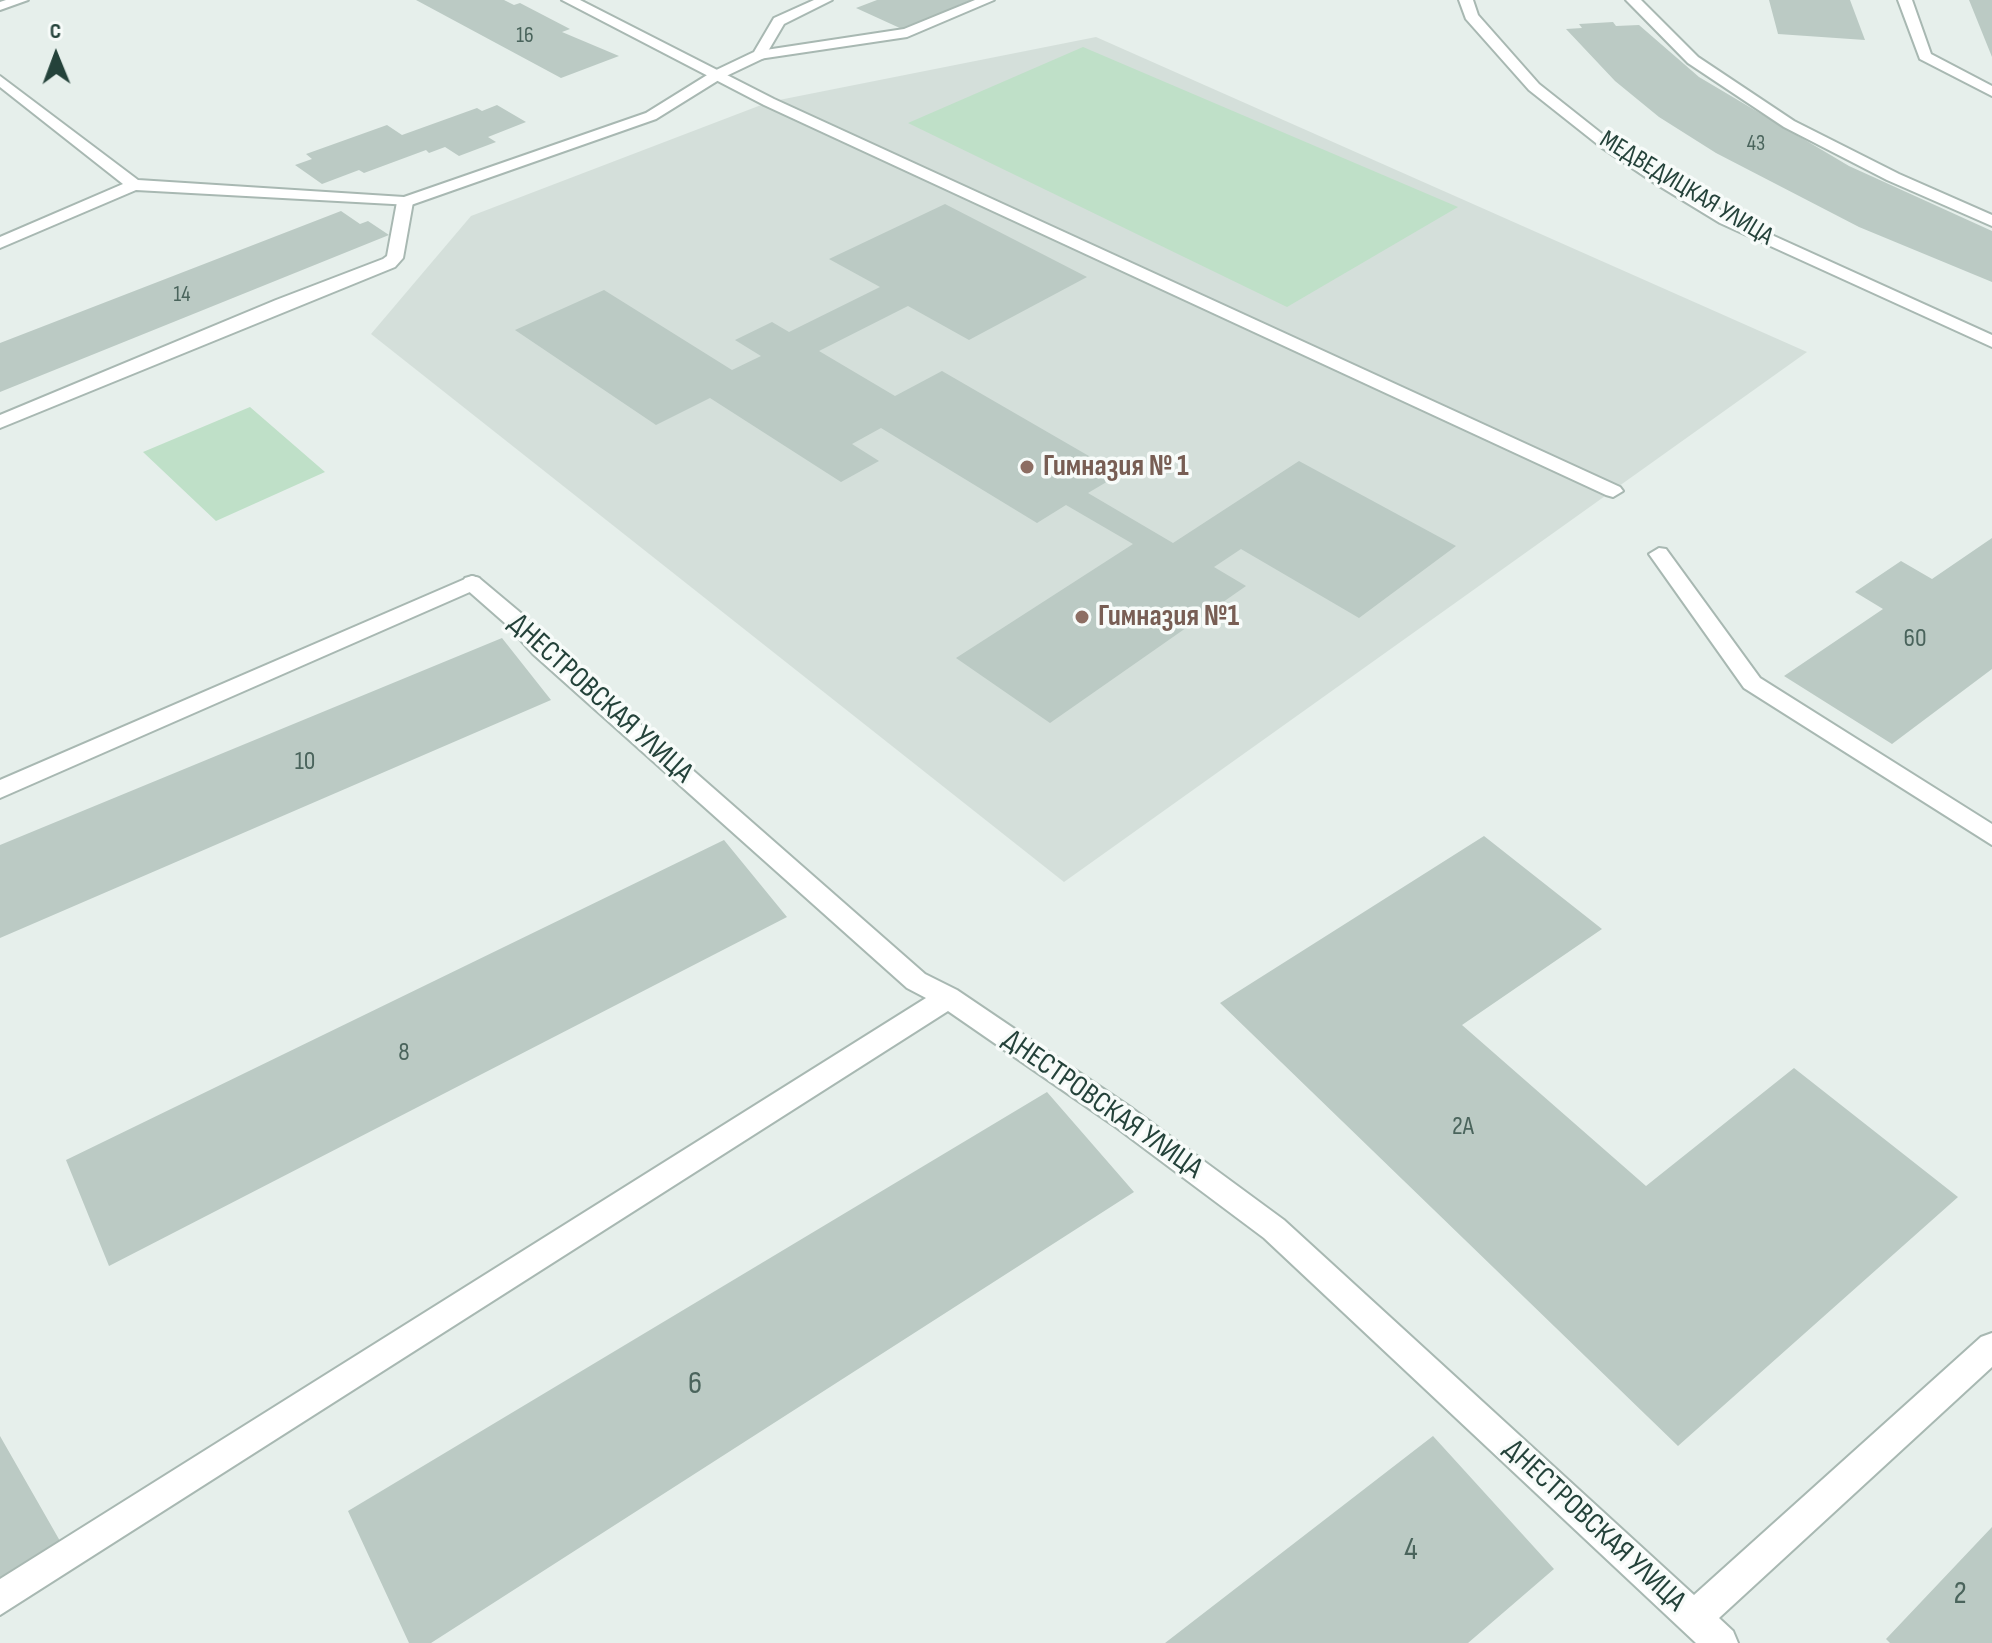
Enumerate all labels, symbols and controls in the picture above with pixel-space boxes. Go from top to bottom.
north arrow [16,16,96,96]
text: С [50,18,61,45]
house number: 16 [516,23,534,49]
street label: МЕДВЕДИЦКАЯ УЛИЦА [1593,125,1779,253]
house number: 43 [1747,131,1765,157]
house number: 14 [174,282,190,308]
place label: Гимназия № 1 [1043,449,1189,485]
marker: Гимназия № 1 [1018,458,1036,476]
place label: Гимназия №1 [1098,599,1239,635]
street label: ДНЕСТРОВСКАЯ УЛИЦА [500,607,700,791]
marker: Гимназия №1 [1073,608,1091,626]
house number: 60 [1904,623,1926,655]
house number: 10 [295,746,315,778]
street label: ДНЕСТРОВСКАЯ УЛИЦА [995,1023,1209,1187]
house number: 8 [398,1037,410,1069]
house number: 2А [1452,1111,1474,1143]
house number: 6 [688,1366,702,1404]
street label: ДНЕСТРОВСКАЯ УЛИЦА [1495,1432,1693,1620]
house number: 4 [1404,1532,1418,1570]
house number: 2 [1953,1576,1967,1614]

